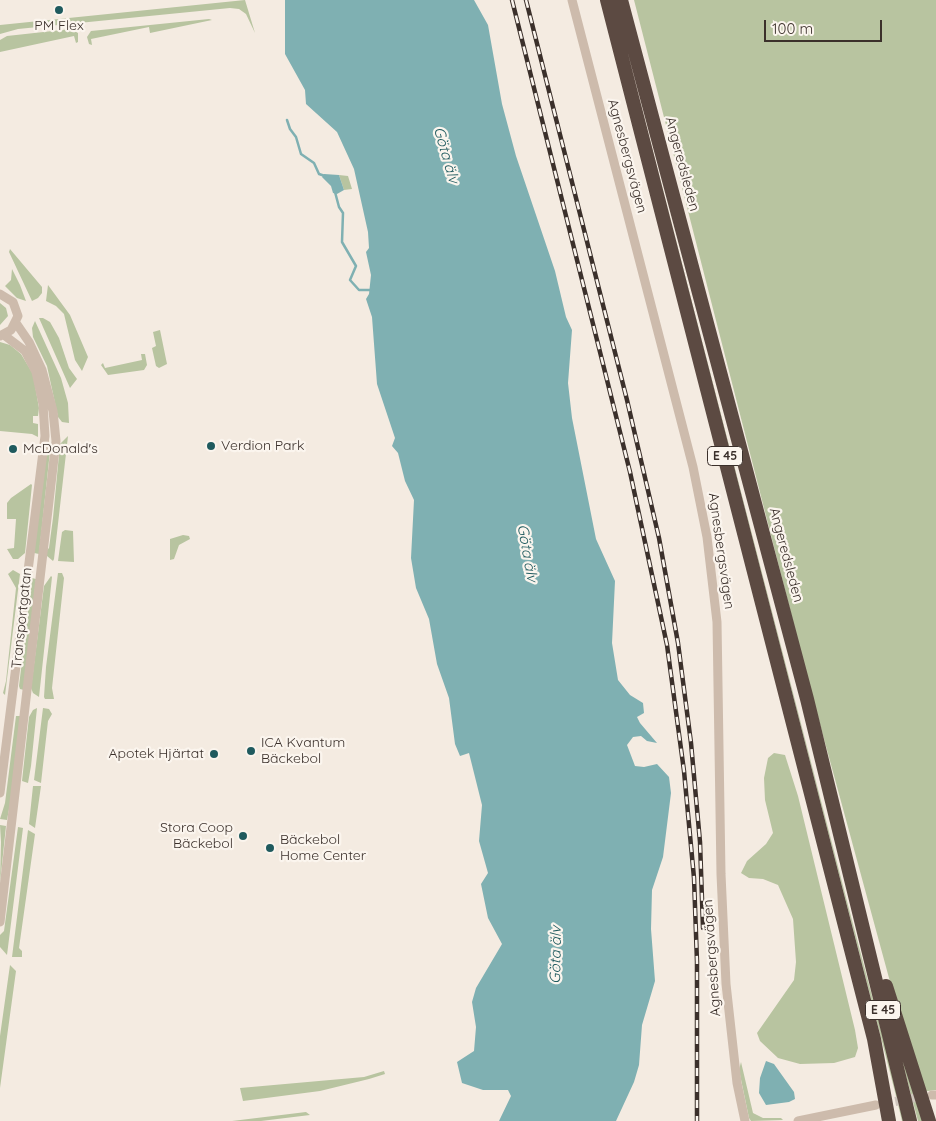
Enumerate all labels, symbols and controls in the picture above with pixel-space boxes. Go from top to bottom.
marker: PM Flex [53,4,65,16]
scale bar [766,10,884,42]
place label: PM Flex [34,18,84,34]
text: 100 m [772,19,813,38]
street label: Agnesbergsvägen [604,97,650,215]
street label: Angeredsleden [661,115,703,213]
water label: Göta älv [429,125,463,185]
place label: Verdion Park [221,438,304,454]
marker: Verdion Park [205,440,217,452]
place label: McDonald's [23,441,98,457]
marker: McDonald's [7,443,19,455]
road number: E 45 [708,446,742,466]
street label: Agnesbergsvägen [705,492,737,610]
street label: Angeredsleden [765,506,807,604]
water label: Göta älv [513,523,541,583]
street label: Transportgatan [8,567,36,669]
place label: ICA Kvantum Bäckebol [261,735,345,768]
marker: ICA Kvantum Bäckebol [245,745,257,757]
place label: Apotek Hjärtat [108,746,204,762]
marker: Apotek Hjärtat [208,748,220,760]
place label: Stora Coop Bäckebol [160,820,233,852]
marker: Stora Coop Bäckebol [237,830,249,842]
place label: Bäckebol Home Center [280,832,366,864]
marker: Bäckebol Home Center [264,842,276,854]
street label: Agnesbergsvägen [700,899,724,1017]
water label: Göta älv [546,926,566,984]
road number: E 45 [866,1000,900,1020]

